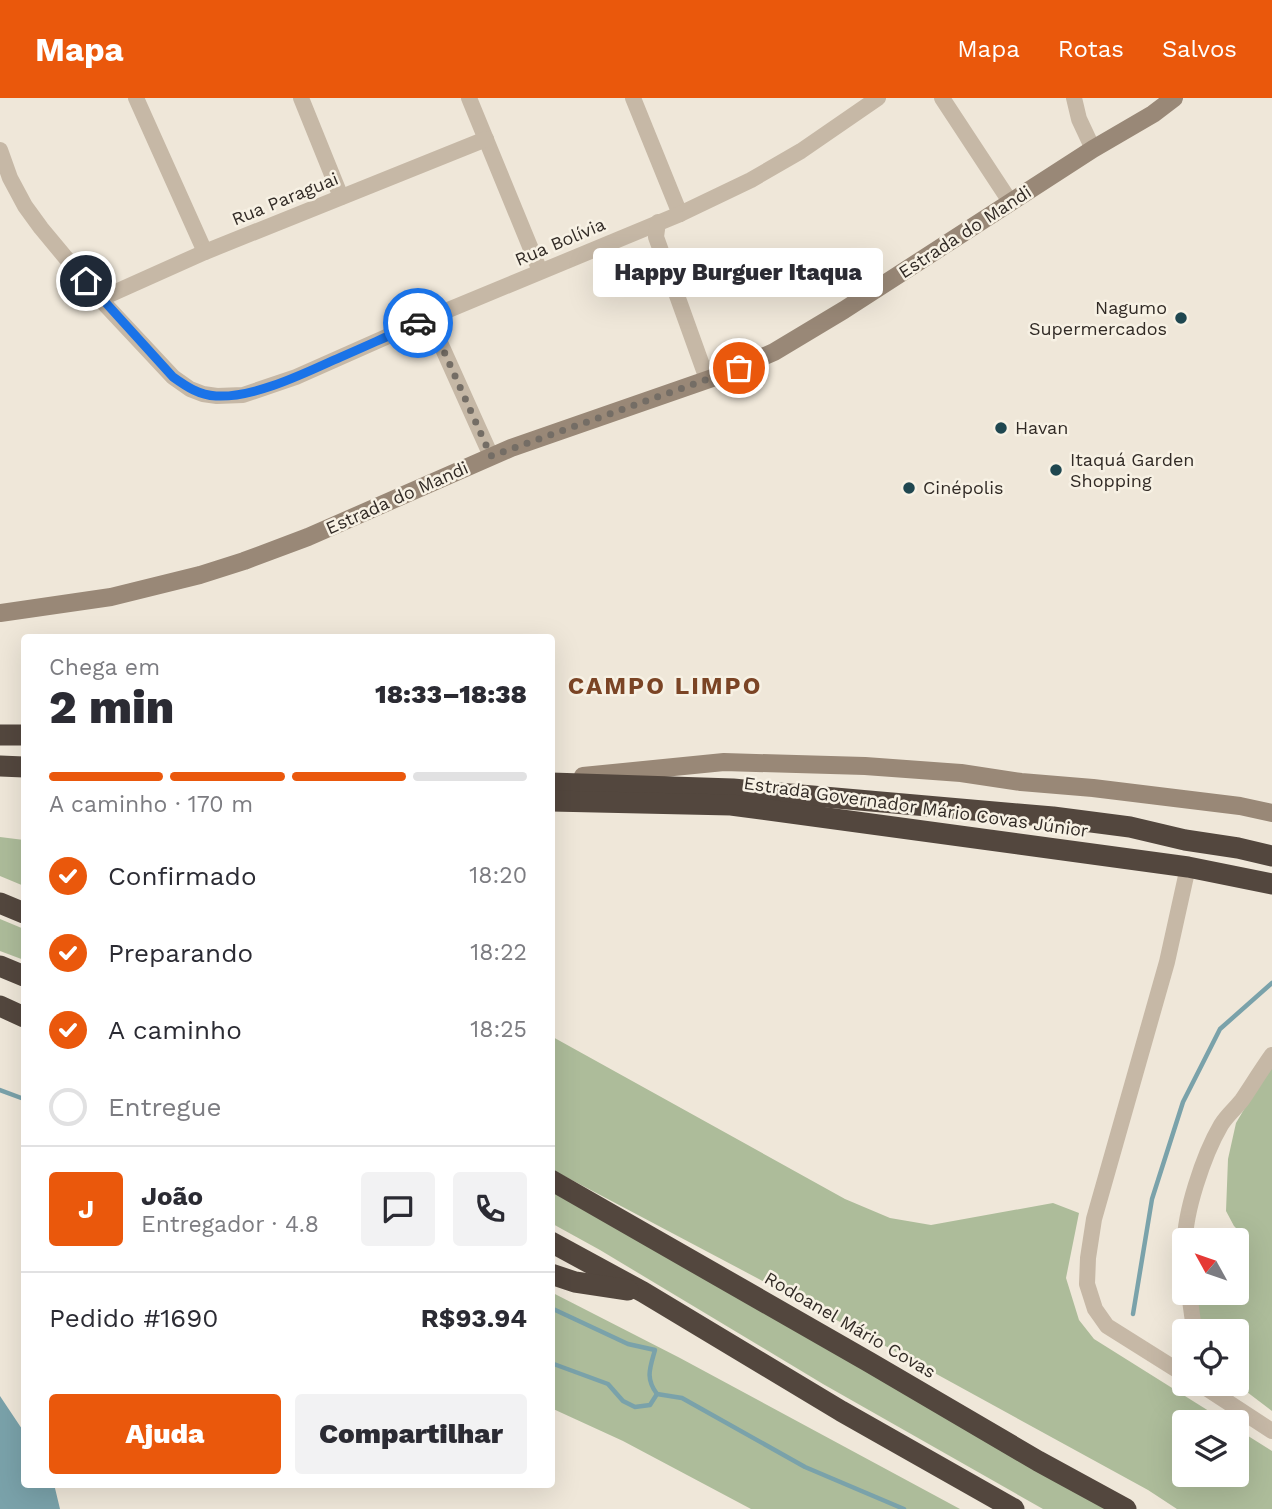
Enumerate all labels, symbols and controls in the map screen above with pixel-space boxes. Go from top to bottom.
text: Mapa [35,30,124,69]
text: Mapa [957,35,1020,63]
text: Rotas [1058,35,1124,63]
text: Salvos [1162,35,1237,63]
street label: Rua Paraguai [229,168,341,229]
street label: Estrada do Mandi [894,181,1035,282]
street label: Rua Bolívia [512,213,608,270]
callout: Happy Burguer Itaqua [594,249,884,298]
pin [56,251,116,311]
text: Happy Burguer Itaqua [614,259,862,286]
icon: home [67,262,105,300]
courier [383,288,453,358]
place label: Nagumo Supermercados [1029,297,1167,339]
icon: car [399,304,437,342]
marker: Nagumo Supermercados [1173,310,1189,326]
pin [709,338,769,398]
icon: bag [720,349,758,387]
place label: Havan [1015,417,1068,438]
marker: Havan [993,420,1009,436]
place label: Itaquá Garden Shopping [1070,449,1194,491]
street label: Estrada do Mandi [322,457,471,538]
marker: Itaquá Garden Shopping [1048,462,1064,478]
place label: Cinépolis [923,477,1004,498]
marker: Cinépolis [901,480,917,496]
text: Chega em [49,654,160,681]
district label: CAMPO LIMPO [568,672,762,700]
text: 18:33–18:38 [375,679,527,709]
text: 2 min [49,680,174,734]
street label: Estrada Governador Mário Covas Júnior [742,772,1090,841]
text: A caminho · 170 m [49,791,253,818]
icon: check [49,857,87,895]
text: Confirmado [108,861,257,891]
text: 18:20 [469,862,527,889]
icon: check [49,934,87,972]
text: Preparando [108,938,253,968]
text: 18:22 [470,939,527,966]
icon: check [49,1011,87,1049]
text: A caminho [108,1015,242,1045]
text: 18:25 [470,1016,527,1043]
text: Entregue [108,1092,221,1122]
button: chat [361,1172,435,1246]
button: phone [453,1172,527,1246]
text: João [141,1181,203,1211]
text: J [78,1194,94,1224]
text: Entregador · 4.8 [141,1211,319,1238]
north arrow [1172,1228,1250,1306]
map controls [1172,1228,1249,1487]
street label: Rodoanel Mário Covas [761,1267,939,1382]
text: Pedido #1690 [49,1303,218,1333]
text: R$93.94 [421,1303,527,1333]
button: locate [1172,1319,1249,1396]
button: Ajuda [49,1394,281,1474]
button: Compartilhar [295,1394,527,1474]
button: layers [1172,1410,1249,1487]

